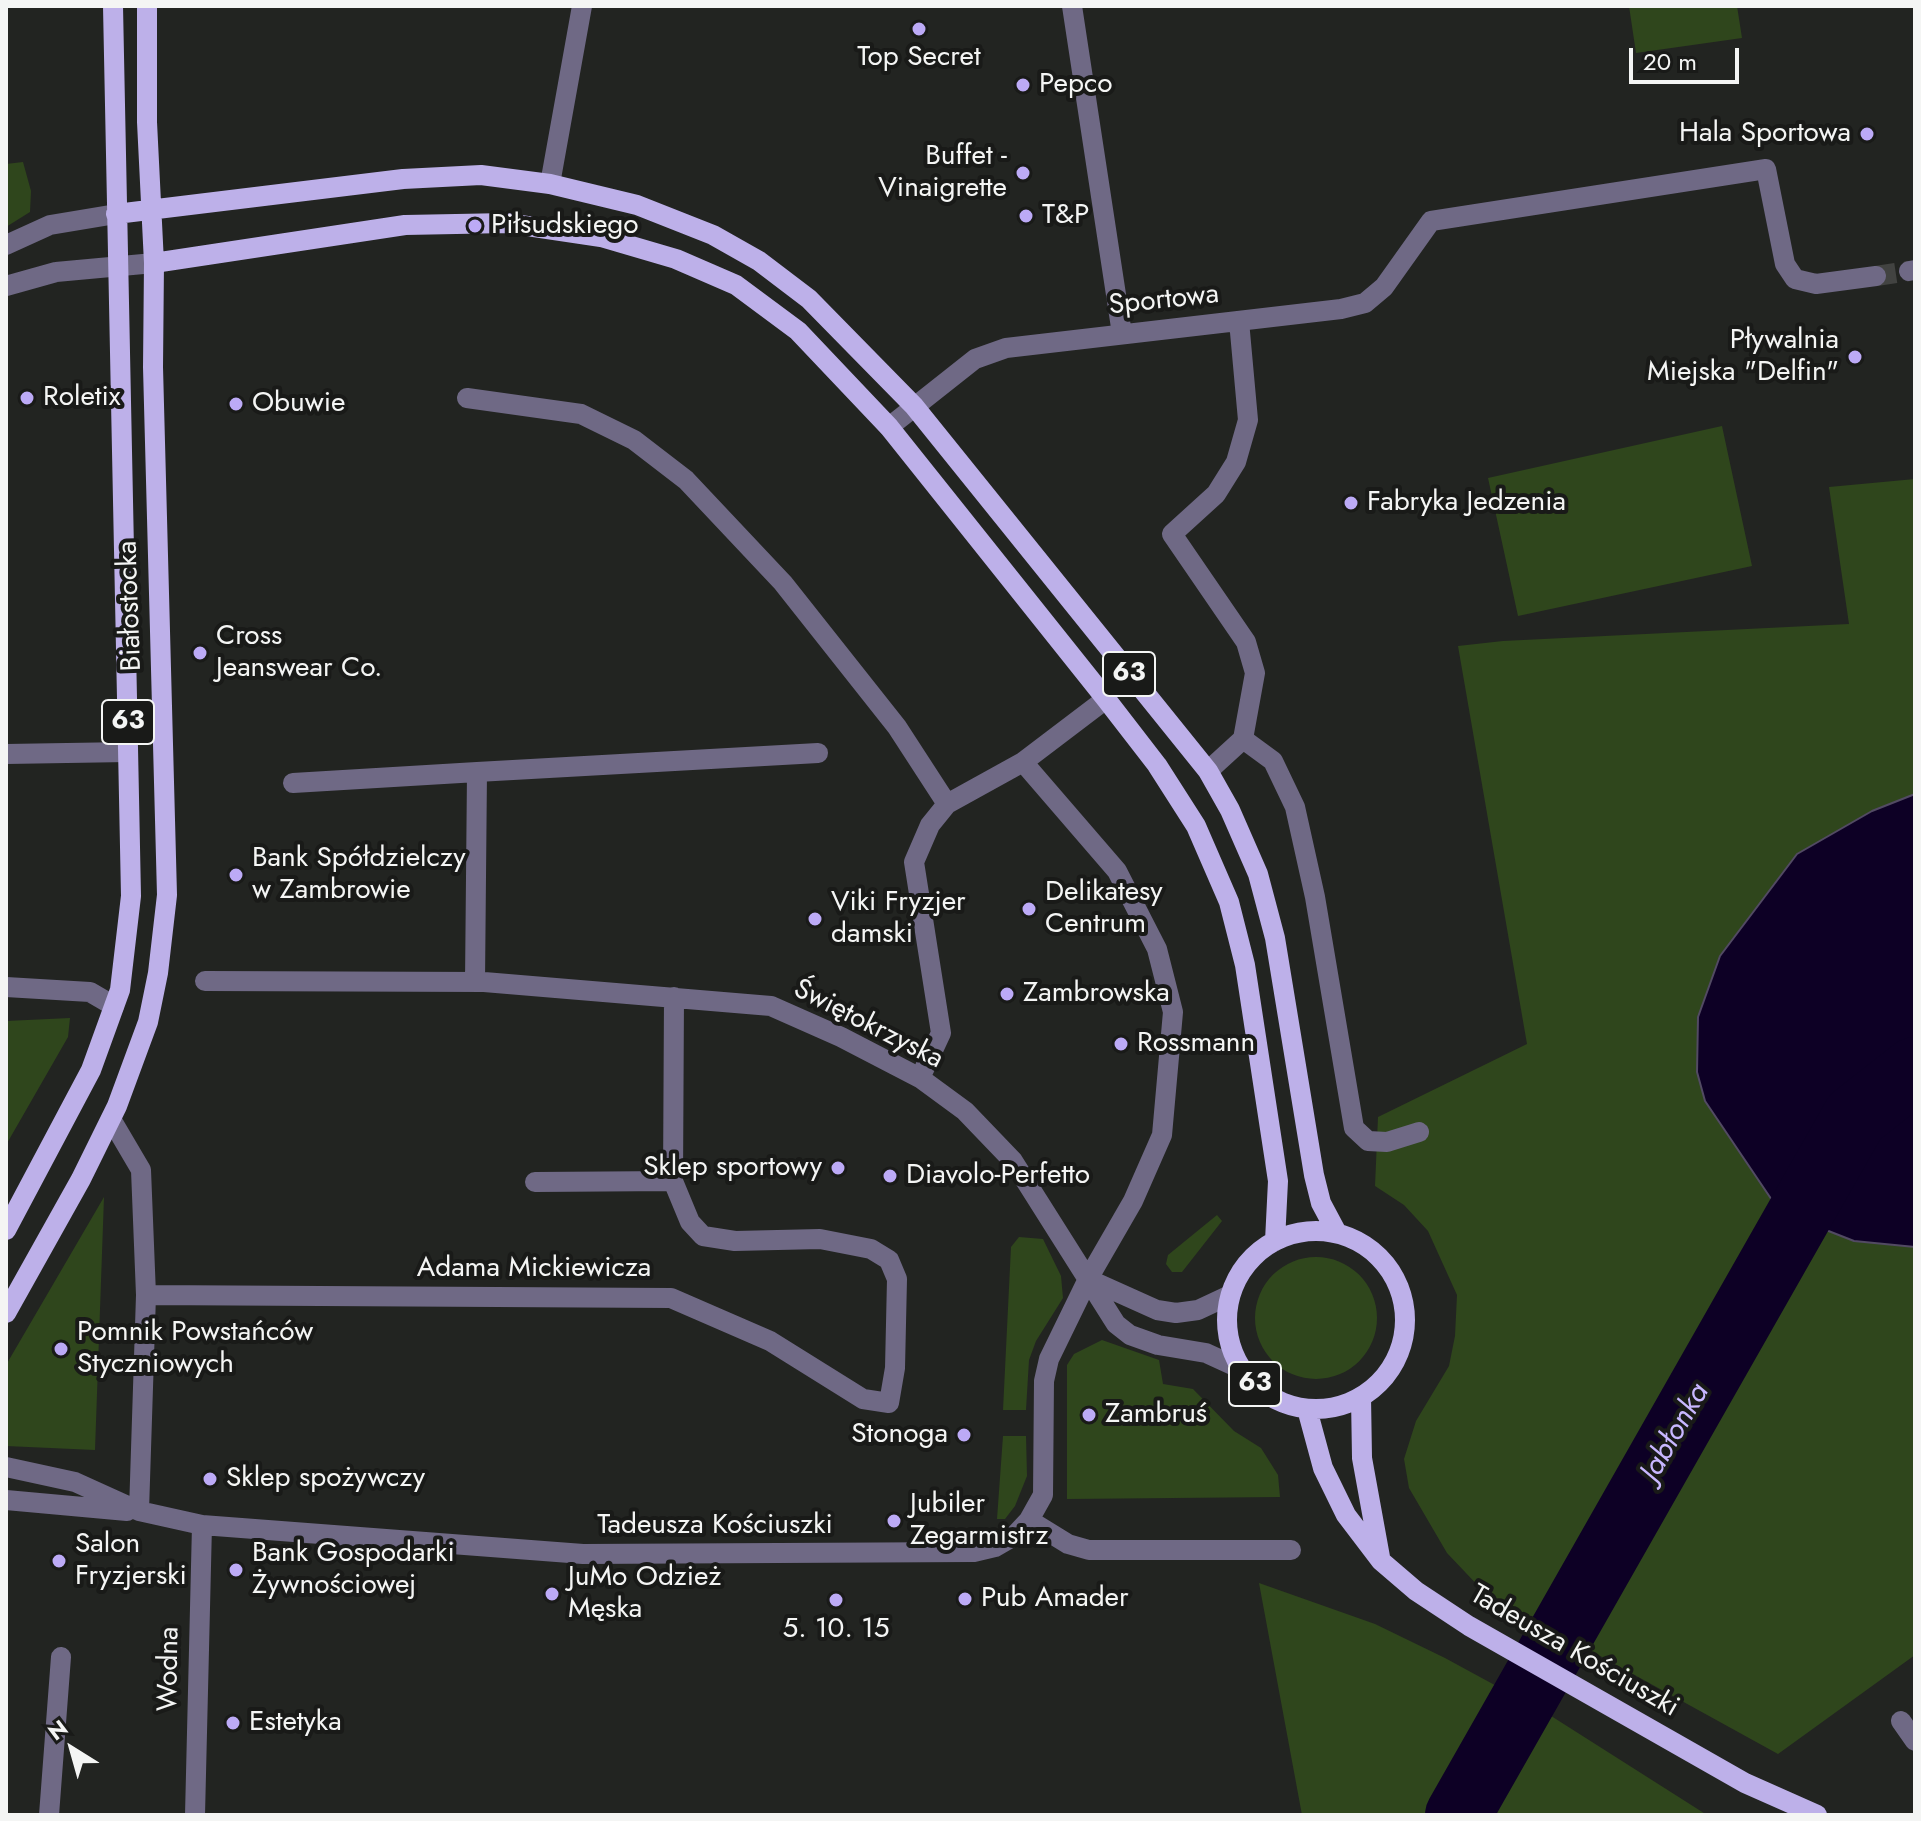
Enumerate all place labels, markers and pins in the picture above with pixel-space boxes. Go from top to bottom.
marker: Top Secret [910,20,928,38]
place label: Top Secret [857,41,981,75]
place label: Pepco [1039,68,1113,102]
marker: Pepco [1014,76,1032,94]
place label: Hala Sportowa [1679,117,1851,151]
marker: Hala Sportowa [1858,125,1876,143]
place label: Buffet - Vinaigrette [878,140,1007,206]
marker: Buffet - Vinaigrette [1014,164,1032,182]
place label: T&P [1042,199,1089,233]
marker: T&P [1017,207,1035,225]
place label: Piłsudskiego [491,209,639,243]
marker: Piłsudskiego [466,217,484,235]
place label: Pływalnia Miejska "Delfin" [1647,324,1839,390]
marker: Pływalnia Miejska "Delfin" [1846,348,1864,366]
place label: Roletix [43,381,121,415]
place label: Obuwie [252,387,346,421]
marker: Roletix [18,389,36,407]
marker: Obuwie [227,395,245,413]
place label: Fabryka Jedzenia [1367,486,1566,520]
marker: Fabryka Jedzenia [1342,494,1360,512]
place label: Cross Jeanswear Co. [216,620,382,686]
marker: Cross Jeanswear Co. [191,644,209,662]
place label: Bank Spółdzielczy w Zambrowie [252,842,466,908]
marker: Bank Spółdzielczy w Zambrowie [227,866,245,884]
place label: Delikatesy Centrum [1045,876,1163,942]
place label: Viki Fryzjer damski [831,886,966,952]
marker: Delikatesy Centrum [1020,900,1038,918]
marker: Viki Fryzjer damski [806,910,824,928]
place label: Zambrowska [1023,977,1170,1011]
marker: Zambrowska [998,985,1016,1003]
place label: Rossmann [1137,1027,1255,1061]
marker: Rossmann [1112,1035,1130,1053]
place label: Sklep sportowy [643,1151,822,1185]
marker: Sklep sportowy [829,1159,847,1177]
place label: Diavolo-Perfetto [906,1159,1090,1193]
marker: Diavolo-Perfetto [881,1167,899,1185]
place label: Pomnik Powstańców Styczniowych [77,1316,313,1382]
marker: Pomnik Powstańców Styczniowych [52,1340,70,1358]
place label: Zambruś [1105,1398,1207,1432]
marker: Zambruś [1080,1406,1098,1424]
place label: Stonoga [851,1418,948,1452]
marker: Stonoga [955,1426,973,1444]
place label: Sklep spożywczy [226,1462,425,1496]
marker: Sklep spożywczy [201,1470,219,1488]
place label: Jubiler Zegarmistrz [910,1488,1048,1554]
marker: Jubiler Zegarmistrz [885,1512,903,1530]
place label: Salon Fryzjerski [75,1528,187,1594]
place label: Bank Gospodarki Żywnościowej [252,1537,455,1603]
marker: Salon Fryzjerski [50,1552,68,1570]
marker: Bank Gospodarki Żywnościowej [227,1561,245,1579]
place label: JuMo Odzież Męska [568,1561,721,1627]
place label: Pub Amader [981,1582,1129,1616]
marker: JuMo Odzież Męska [543,1585,561,1603]
marker: Pub Amader [956,1590,974,1608]
marker: 5. 10. 15 [827,1591,845,1609]
place label: 5. 10. 15 [782,1613,890,1647]
place label: Estetyka [249,1706,342,1740]
marker: Estetyka [224,1714,242,1732]

